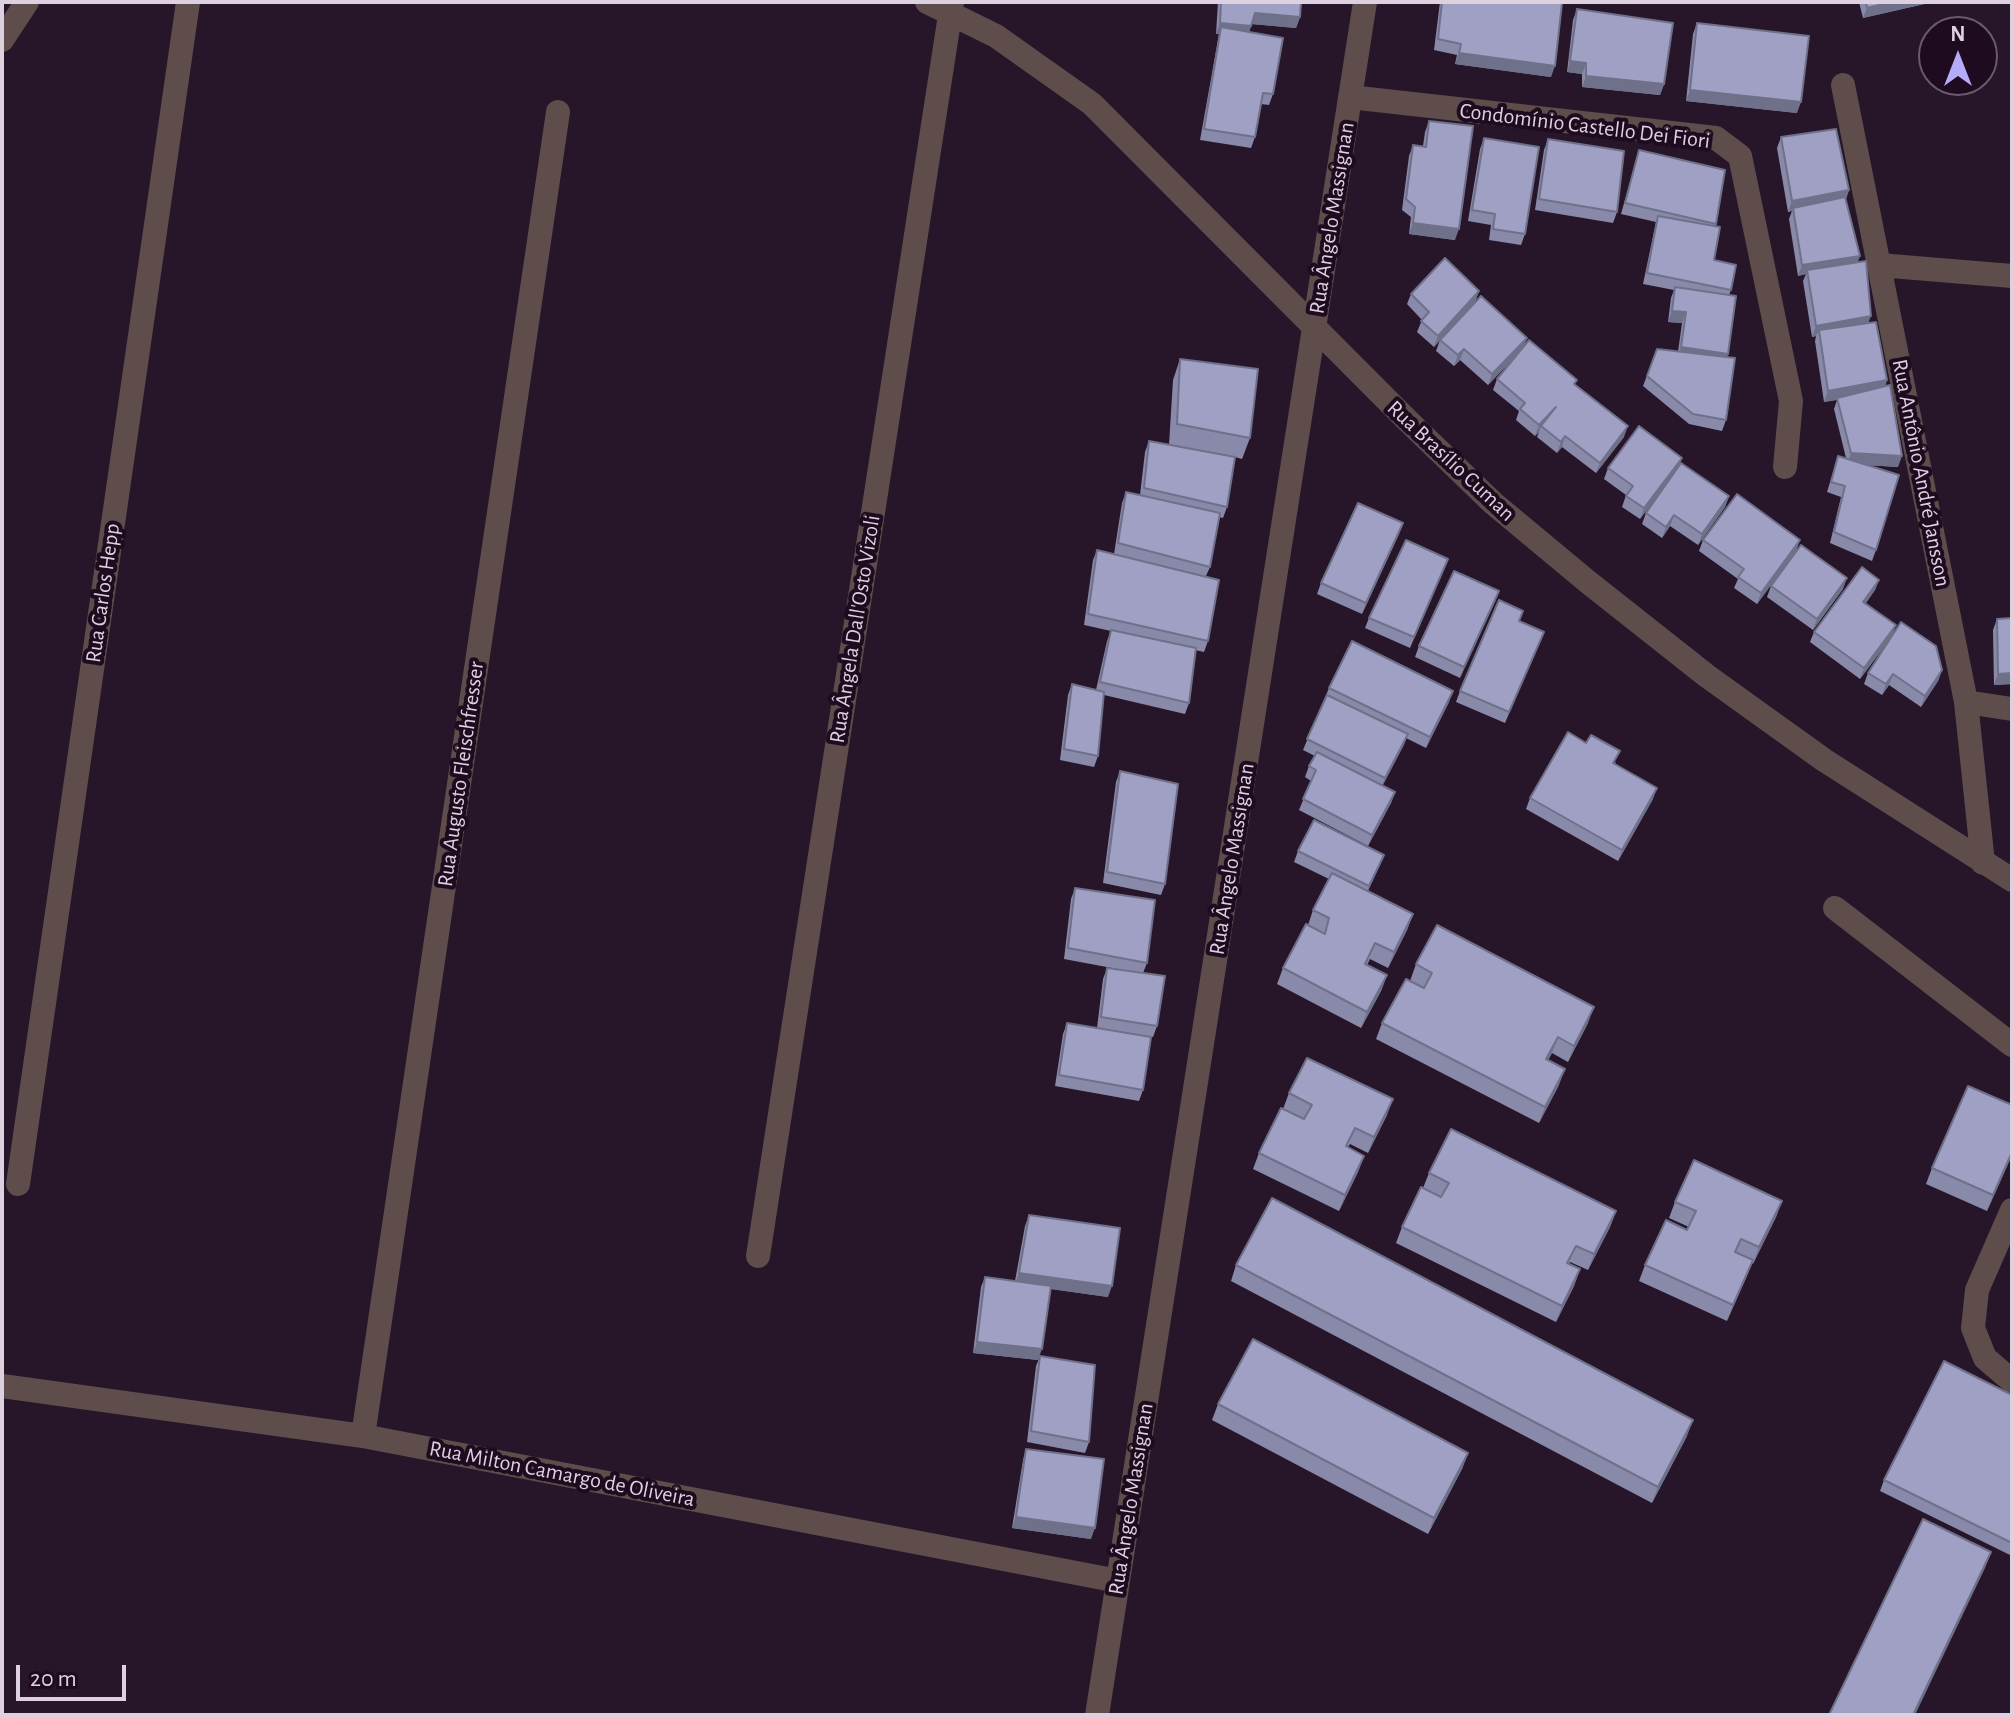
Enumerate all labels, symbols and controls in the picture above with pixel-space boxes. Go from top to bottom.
north arrow [1918,16,1998,96]
text: N [1950,23,1966,45]
street label: Condomínio Castello Dei Fiori [1458,98,1712,154]
street label: Rua Ângelo Massignan [1304,120,1360,316]
street label: Rua Antônio André Jansson [1886,357,1956,589]
street label: Rua Brasílio Cuman [1382,395,1520,527]
street label: Rua Ângela Dall'Osto Vizoli [824,513,886,745]
street label: Rua Carlos Hepp [80,522,126,664]
street label: Rua Augusto Fleischfresser [432,660,490,888]
street label: Rua Ângelo Massignan [1204,761,1260,957]
street label: Rua Ângelo Massignan [1103,1401,1159,1597]
street label: Rua Milton Camargo de Oliveira [427,1435,697,1513]
scale bar [20,1649,130,1699]
text: 20 m [30,1667,77,1691]

